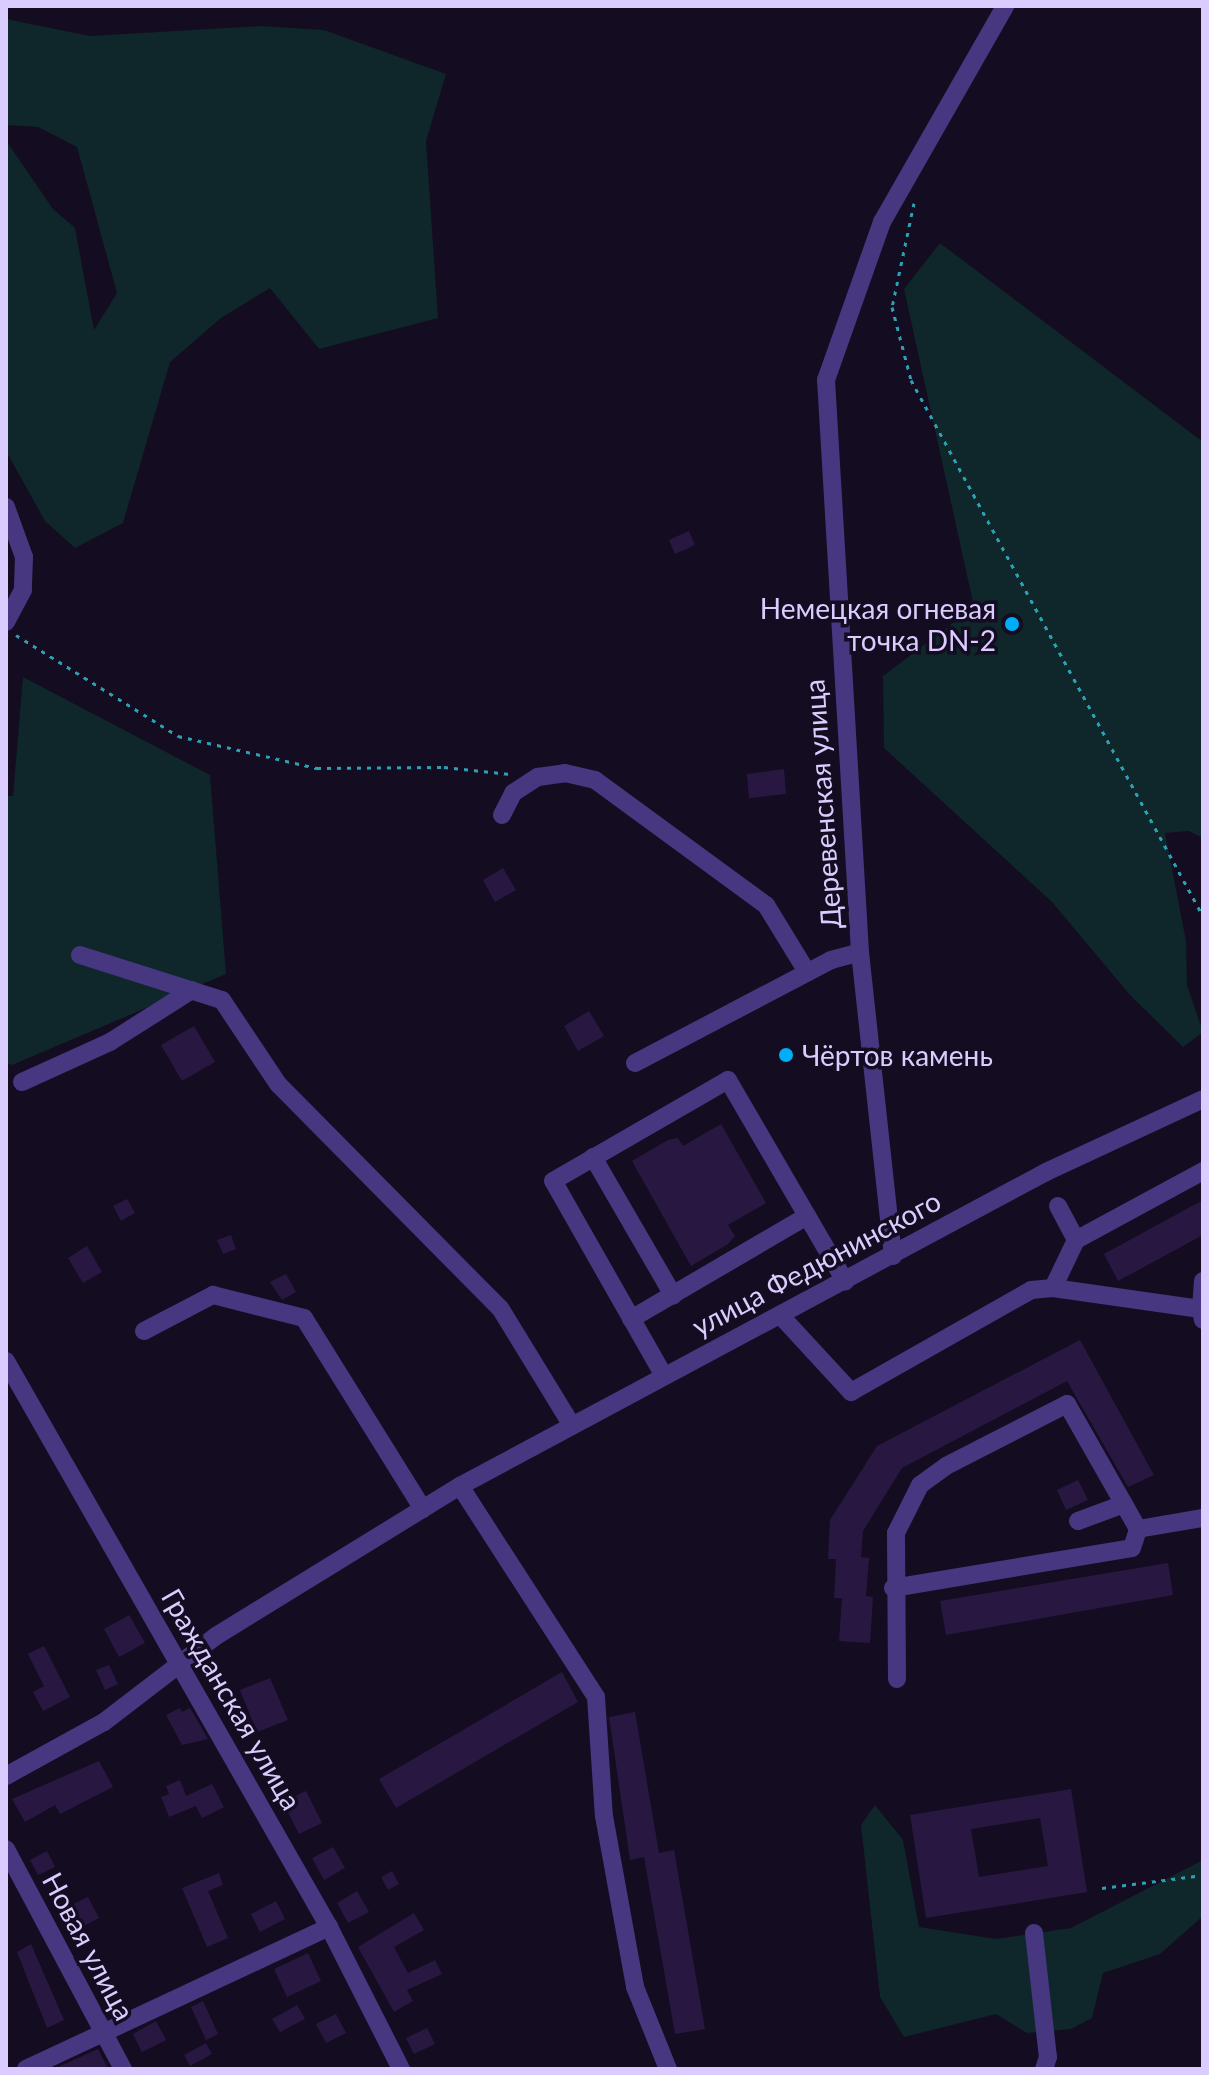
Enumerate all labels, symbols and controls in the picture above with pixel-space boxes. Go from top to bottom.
place label: Немецкая огневая точка DN-2 [760,591,996,657]
marker: Немецкая огневая точка DN-2 [1003,615,1021,633]
street label: Деревенская улица [797,678,847,930]
place label: Чёртов камень [802,1038,993,1072]
marker: Чёртов камень [777,1046,795,1064]
street label: улица Федюнинского [686,1183,946,1343]
street label: Гражданская улица [155,1582,309,1816]
street label: Новая улица [36,1867,142,2025]

